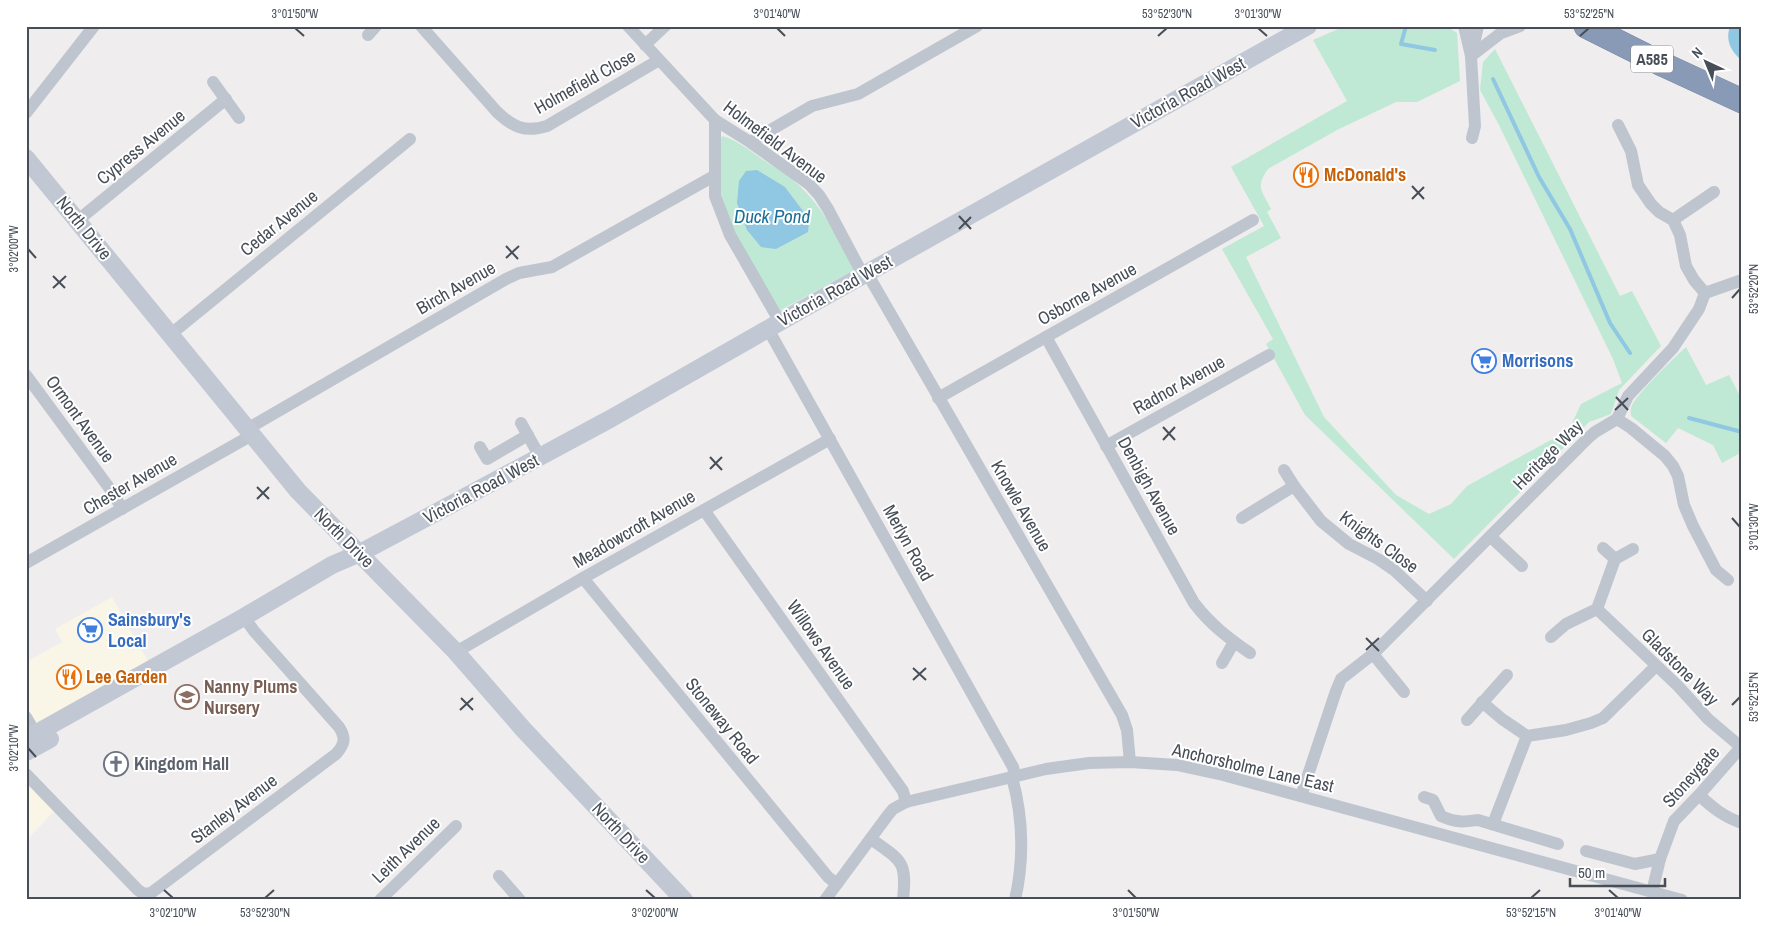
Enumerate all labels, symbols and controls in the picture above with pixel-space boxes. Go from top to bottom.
text: 3°01'50"W [272,6,319,22]
text: 3°01'40"W [754,6,801,22]
text: 53°52'30"N [1142,6,1192,22]
text: 3°01'30"W [1235,6,1282,22]
text: 53°52'25"N [1564,6,1614,22]
north arrow [1680,38,1730,88]
street label: Holmefield Close [530,43,640,120]
text: N [1688,43,1706,62]
road number: A585 [1631,46,1673,72]
street label: Victoria Road West [1126,51,1250,134]
street label: Holmefield Avenue [718,94,832,189]
street label: Cypress Avenue [91,103,190,190]
restaurant icon: McDonald's [1293,162,1319,188]
place label: McDonald's [1324,162,1406,187]
street label: Cedar Avenue [235,184,323,262]
street label: North Drive [51,190,118,265]
water label: Duck Pond [734,203,810,229]
text: 3°02'00"W [6,225,22,272]
street label: Victoria Road West [773,249,897,332]
street label: Birch Avenue [412,255,500,320]
street label: Osborne Avenue [1033,256,1141,331]
text: 53°52'20"N [1746,264,1762,314]
supermarket icon: Morrisons [1471,348,1497,374]
place label: Morrisons [1502,348,1573,373]
street label: Radnor Avenue [1128,349,1229,420]
street label: Ormont Avenue [40,370,121,467]
street label: Heritage Way [1507,414,1589,495]
street label: Denbigh Avenue [1112,432,1187,539]
street label: Chester Avenue [78,447,181,521]
street label: Victoria Road West [419,448,543,530]
street label: Knowle Avenue [985,456,1058,556]
street label: Meadowcroft Avenue [568,483,700,574]
street label: Merlyn Road [877,500,940,585]
street label: North Drive [309,502,380,573]
text: 3°01'30"W [1746,503,1762,550]
street label: Knights Close [1335,504,1424,579]
street label: Willows Avenue [781,595,861,694]
place label: Sainsbury's Local [108,607,191,653]
supermarket icon: Sainsbury's Local [77,617,103,643]
street label: Gladstone Way [1636,622,1725,711]
restaurant icon: Lee Garden [56,664,82,690]
place label: Lee Garden [86,664,167,689]
street label: Stoneway Road [680,672,765,769]
text: 53°52'15"N [1746,672,1762,722]
place label: Nanny Plums Nursery [204,674,298,720]
school or university icon: Nanny Plums Nursery [174,684,200,710]
text: 3°02'10"W [6,724,22,771]
street label: Anchorsholme Lane East [1169,737,1336,798]
street label: Stoneygate [1656,741,1725,813]
church icon: Kingdom Hall [103,751,129,777]
place label: Kingdom Hall [134,751,229,776]
street label: Stanley Avenue [185,768,282,849]
street label: North Drive [586,797,656,869]
street label: Leith Avenue [366,811,445,888]
scale bar [1570,856,1666,888]
text: 50 m [1578,862,1605,883]
text: 3°02'10"W [150,905,197,921]
text: 53°52'30"N [240,905,290,921]
text: 3°02'00"W [632,905,679,921]
text: 3°01'50"W [1113,905,1160,921]
text: 53°52'15"N [1506,905,1556,921]
text: 3°01'40"W [1595,905,1642,921]

